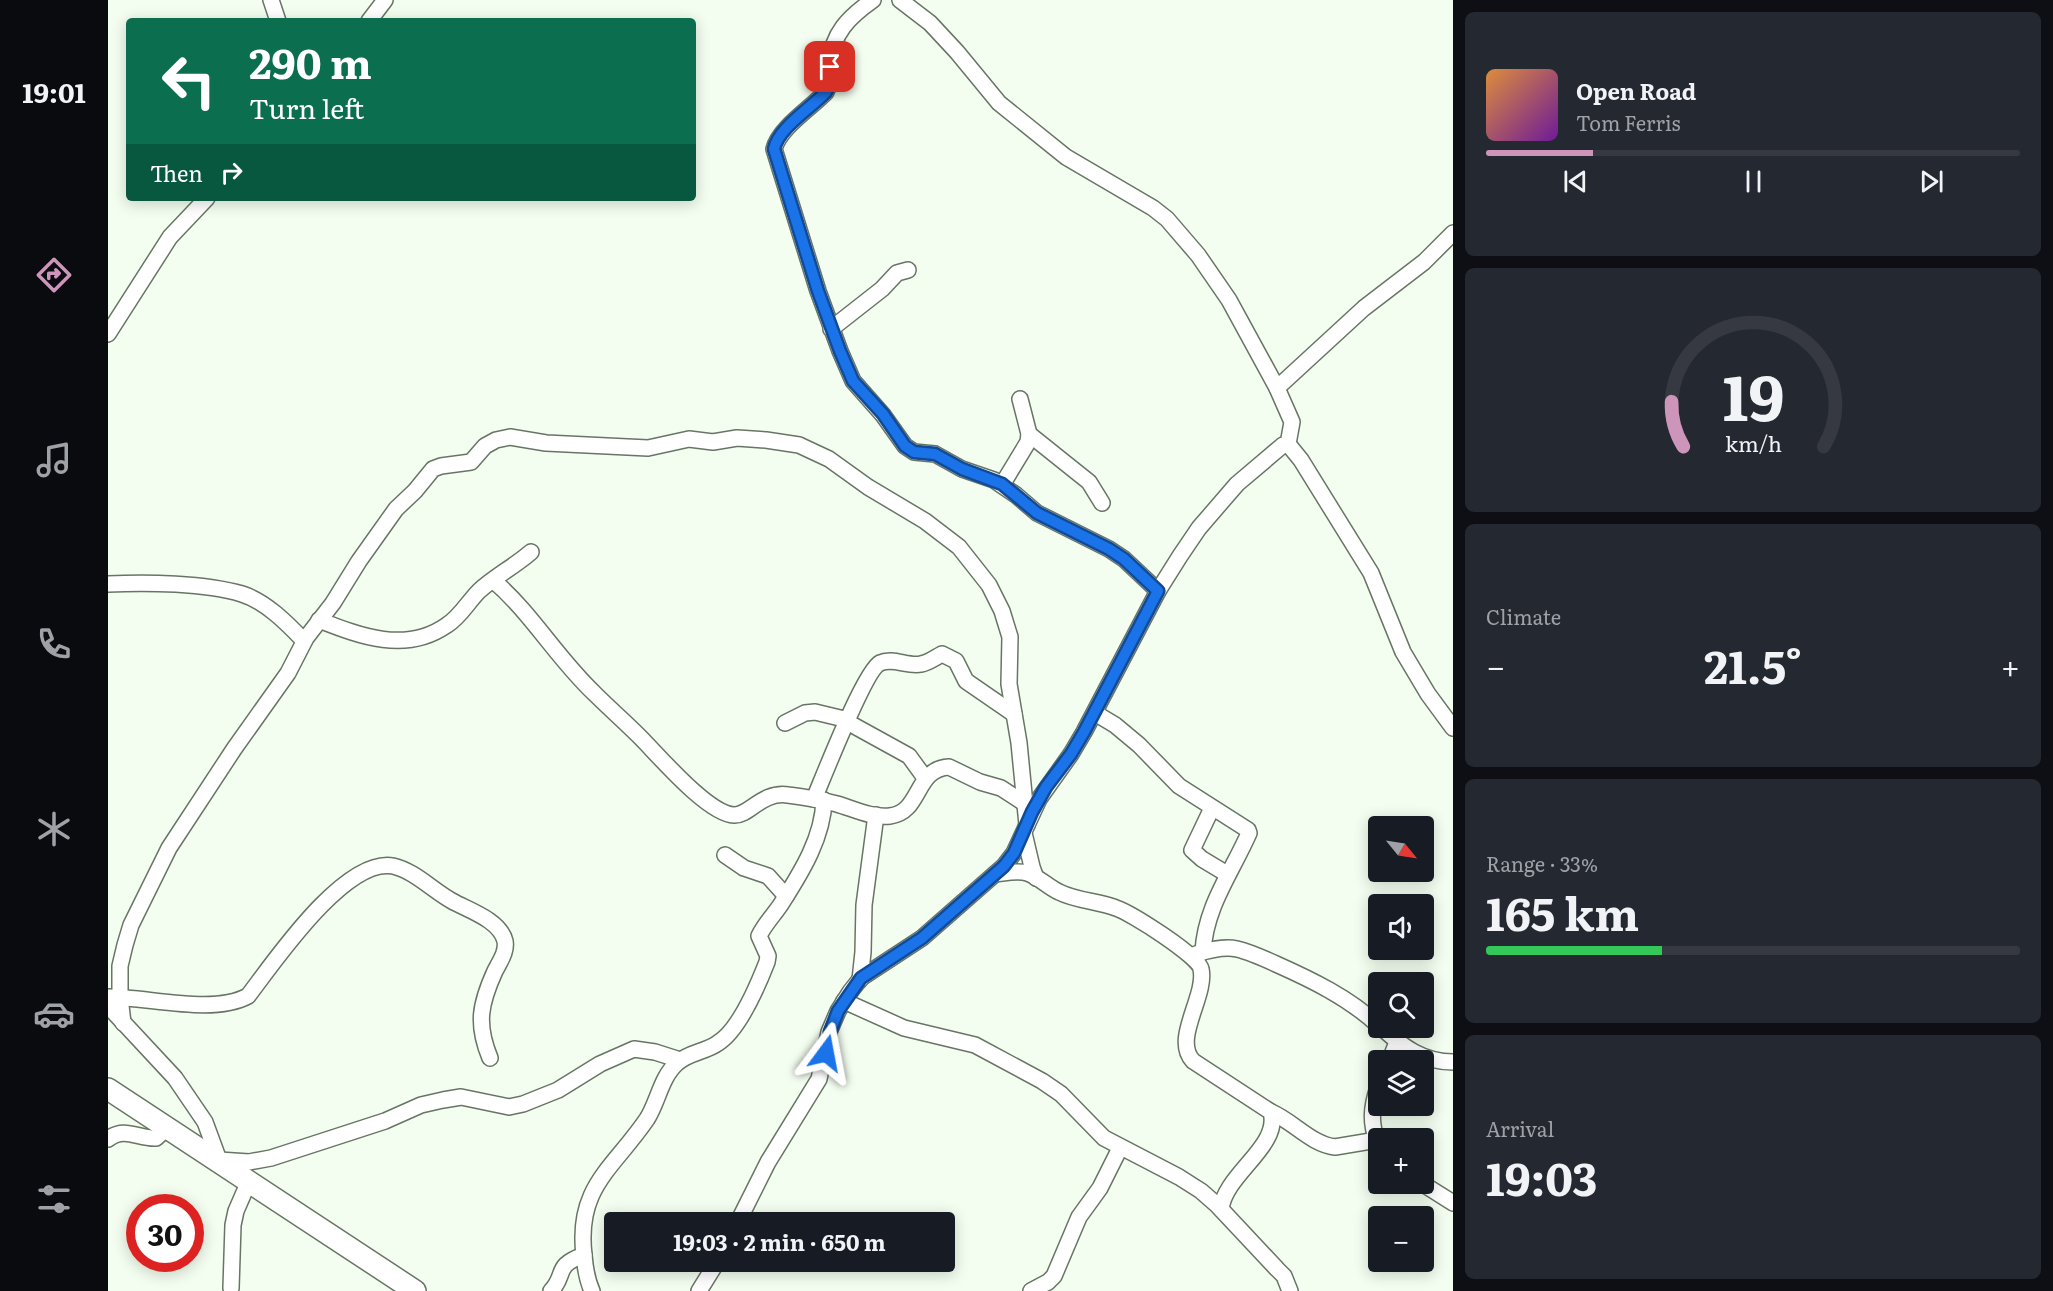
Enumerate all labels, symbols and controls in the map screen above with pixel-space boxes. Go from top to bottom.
text: 290 m [249,30,372,92]
pin [804,41,855,92]
icon: left [150,42,228,120]
icon: arrive [813,50,846,83]
text: 19:01 [22,71,86,111]
text: Open Road [1576,74,1696,107]
text: Turn left [249,87,364,127]
text: Tom Ferris [1576,107,1681,137]
text: Then [150,156,203,189]
icon: right [215,156,248,189]
icon: previous [1559,165,1592,198]
icon: pause [1737,165,1770,198]
icon: next [1915,165,1948,198]
icon: directions [33,254,75,296]
text: 19 [1722,348,1784,440]
text: km/h [1724,427,1782,459]
icon: music [33,439,75,481]
text: Climate [1486,601,1561,631]
icon: phone [33,623,75,665]
text: 21.5° [1704,631,1802,698]
text: − [1486,640,1505,689]
text: + [2001,640,2020,689]
icon: climate [33,808,75,850]
north arrow [1368,816,1434,882]
map controls [1368,816,1434,1272]
text: Range · 33% [1486,848,1598,878]
text: 165 km [1486,878,1639,945]
button: sound [1368,894,1434,960]
button: search [1368,972,1434,1038]
icon: car [33,993,75,1035]
position arrow [794,1021,858,1085]
button: layers [1368,1050,1434,1116]
text: Arrival [1486,1113,1554,1143]
button: + [1368,1128,1434,1194]
text: 19:03 [1486,1143,1597,1210]
icon: filters [33,1178,75,1220]
speed limit sign: 30 [126,1194,204,1272]
button: − [1368,1206,1434,1272]
text: 19:03 · 2 min · 650 m [673,1225,886,1258]

